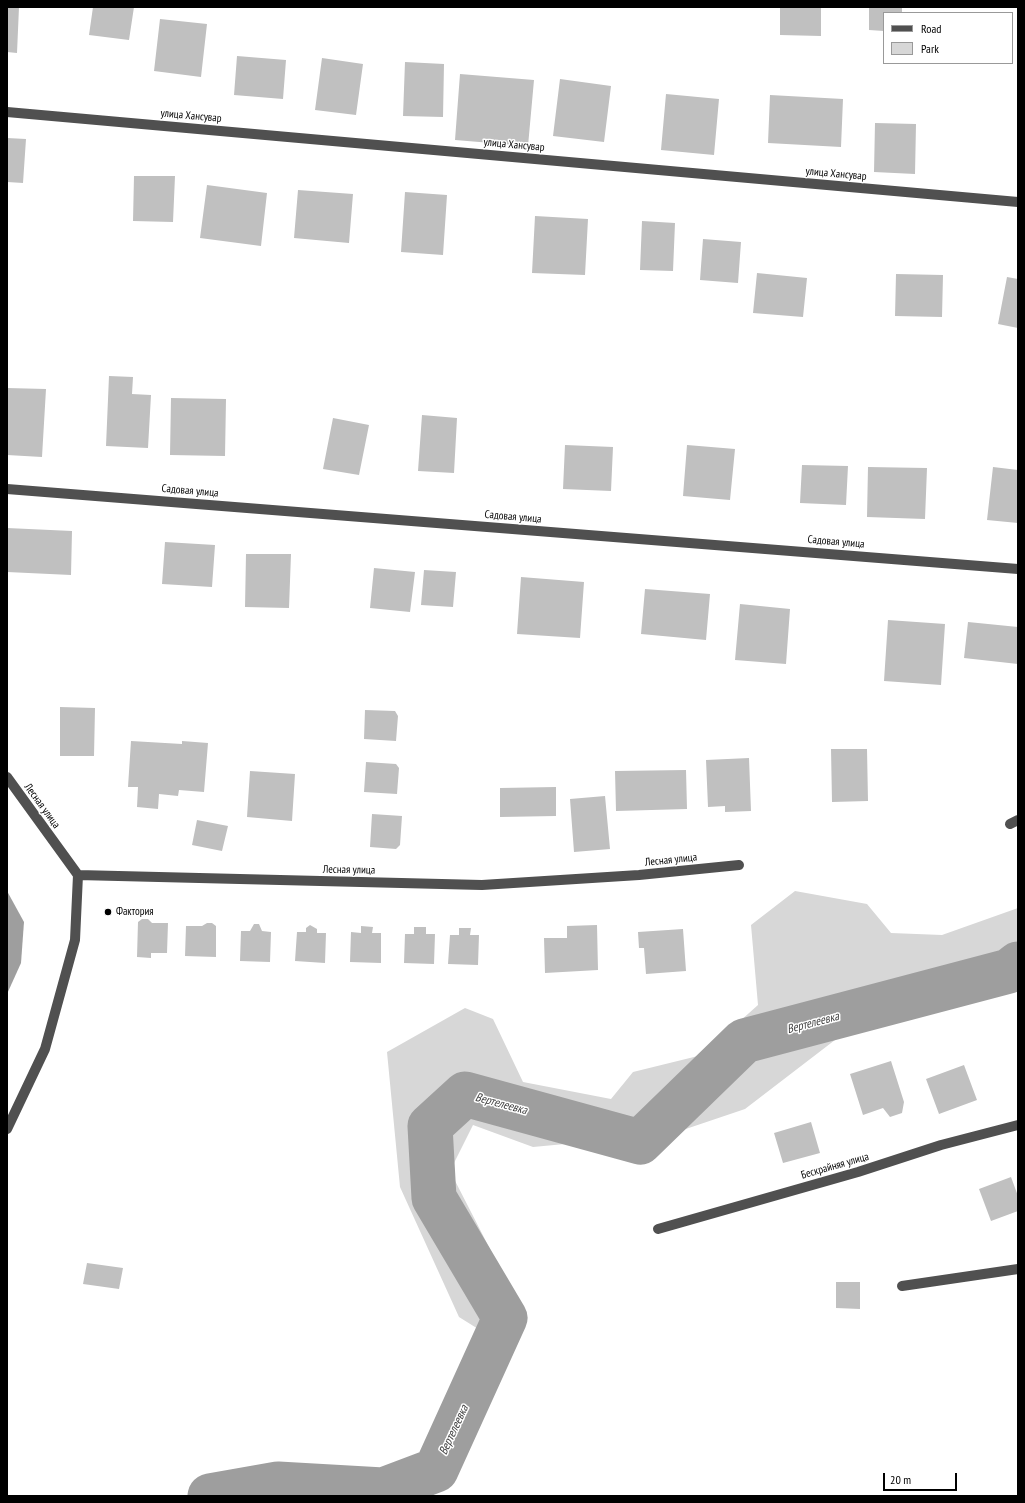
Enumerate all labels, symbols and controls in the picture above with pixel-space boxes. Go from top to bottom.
legend [883,12,1013,64]
text: Road [921,21,941,36]
text: Park [921,41,939,56]
street label: улица Хансувар [160,107,222,125]
street label: улица Хансувар [483,136,545,154]
street label: улица Хансувар [805,165,867,183]
street label: Садовая улица [161,482,219,500]
street label: Садовая улица [484,508,542,526]
street label: Садовая улица [807,533,865,551]
street label: Лесная улица [21,781,63,831]
street label: Лесная улица [644,851,698,869]
street label: Лесная улица [323,863,375,877]
place label: Фактория [116,905,154,919]
marker: Фактория [103,907,113,917]
water label: Вертелеевка [785,1009,841,1037]
water label: Вертелеевка [473,1090,529,1118]
street label: Бескрайняя улица [800,1150,870,1182]
water label: Вертелеевка [436,1403,472,1457]
scale bar [885,1465,959,1491]
text: 20 m [890,1472,911,1487]

